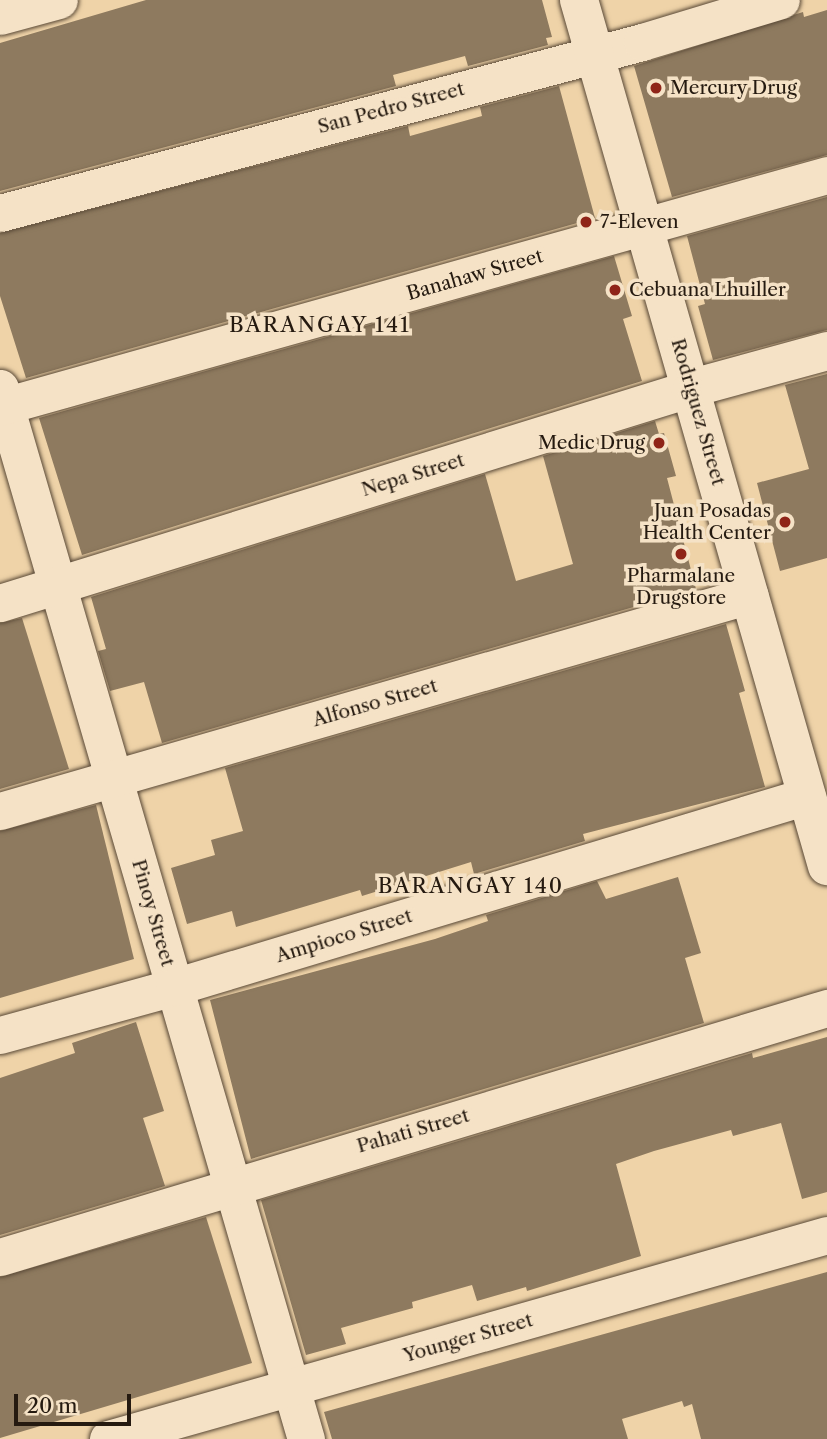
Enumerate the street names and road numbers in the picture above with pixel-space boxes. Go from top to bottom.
street label: San Pedro Street [315,77,467,139]
street label: Banahaw Street [404,245,546,305]
street label: Rodriguez Street [666,336,730,488]
street label: Nepa Street [359,449,467,501]
street label: Alfonso Street [310,674,440,732]
street label: Pinoy Street [127,857,179,969]
street label: Ampioco Street [273,904,415,968]
street label: Pahati Street [354,1104,472,1158]
street label: Younger Street [400,1309,536,1367]

